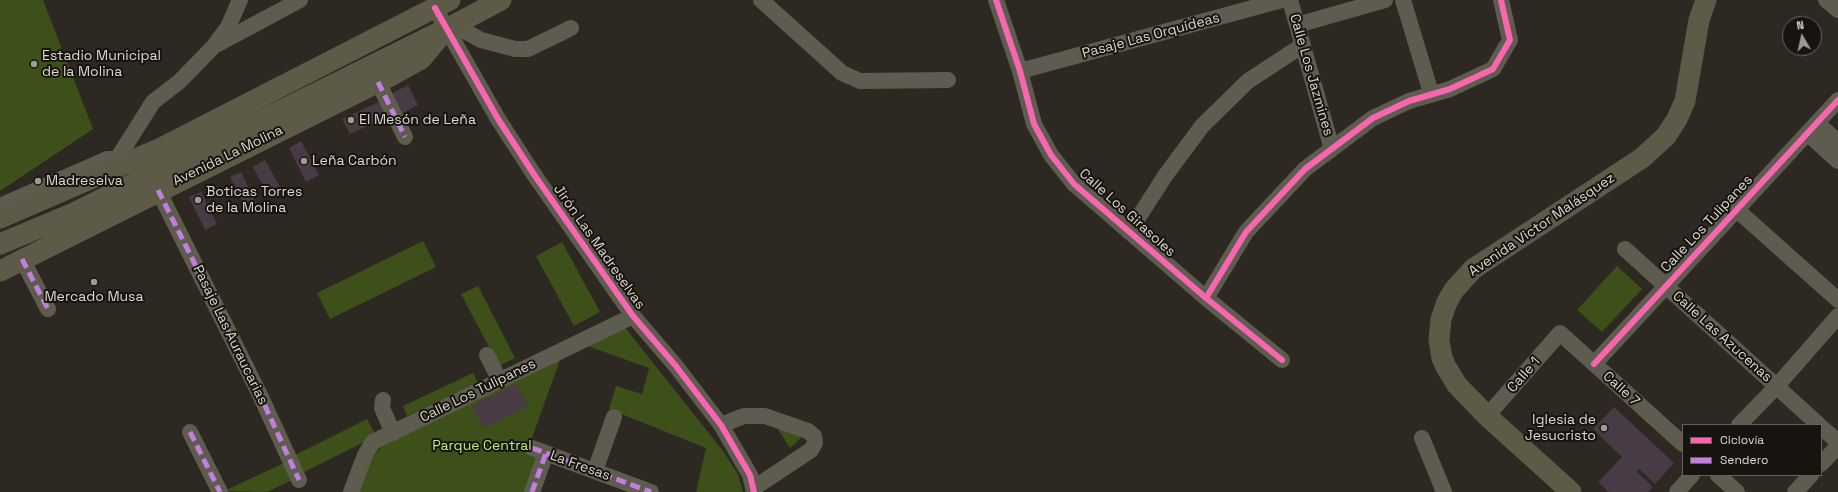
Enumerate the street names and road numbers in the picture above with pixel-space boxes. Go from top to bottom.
street label: Pasaje Las Orquídeas [1080,10,1222,62]
street label: Calle Los Jazmines [1286,12,1336,138]
street label: Avenida La Molina [170,122,286,190]
street label: Calle Los Girasoles [1075,165,1179,261]
street label: Avenida Victor Malásquez [1466,170,1618,280]
street label: Calle Los Tulipanes [1658,172,1756,276]
street label: Jirón Las Madreselvas [550,181,648,313]
street label: Pasaje Las Auraucarias [189,263,271,407]
street label: Calle Las Azucenas [1669,288,1775,386]
street label: Calle 1 [1504,354,1544,396]
street label: Calle Los Tulipanes [417,356,539,426]
street label: Calle 7 [1599,368,1643,410]
street label: La Fresas [548,447,612,485]

